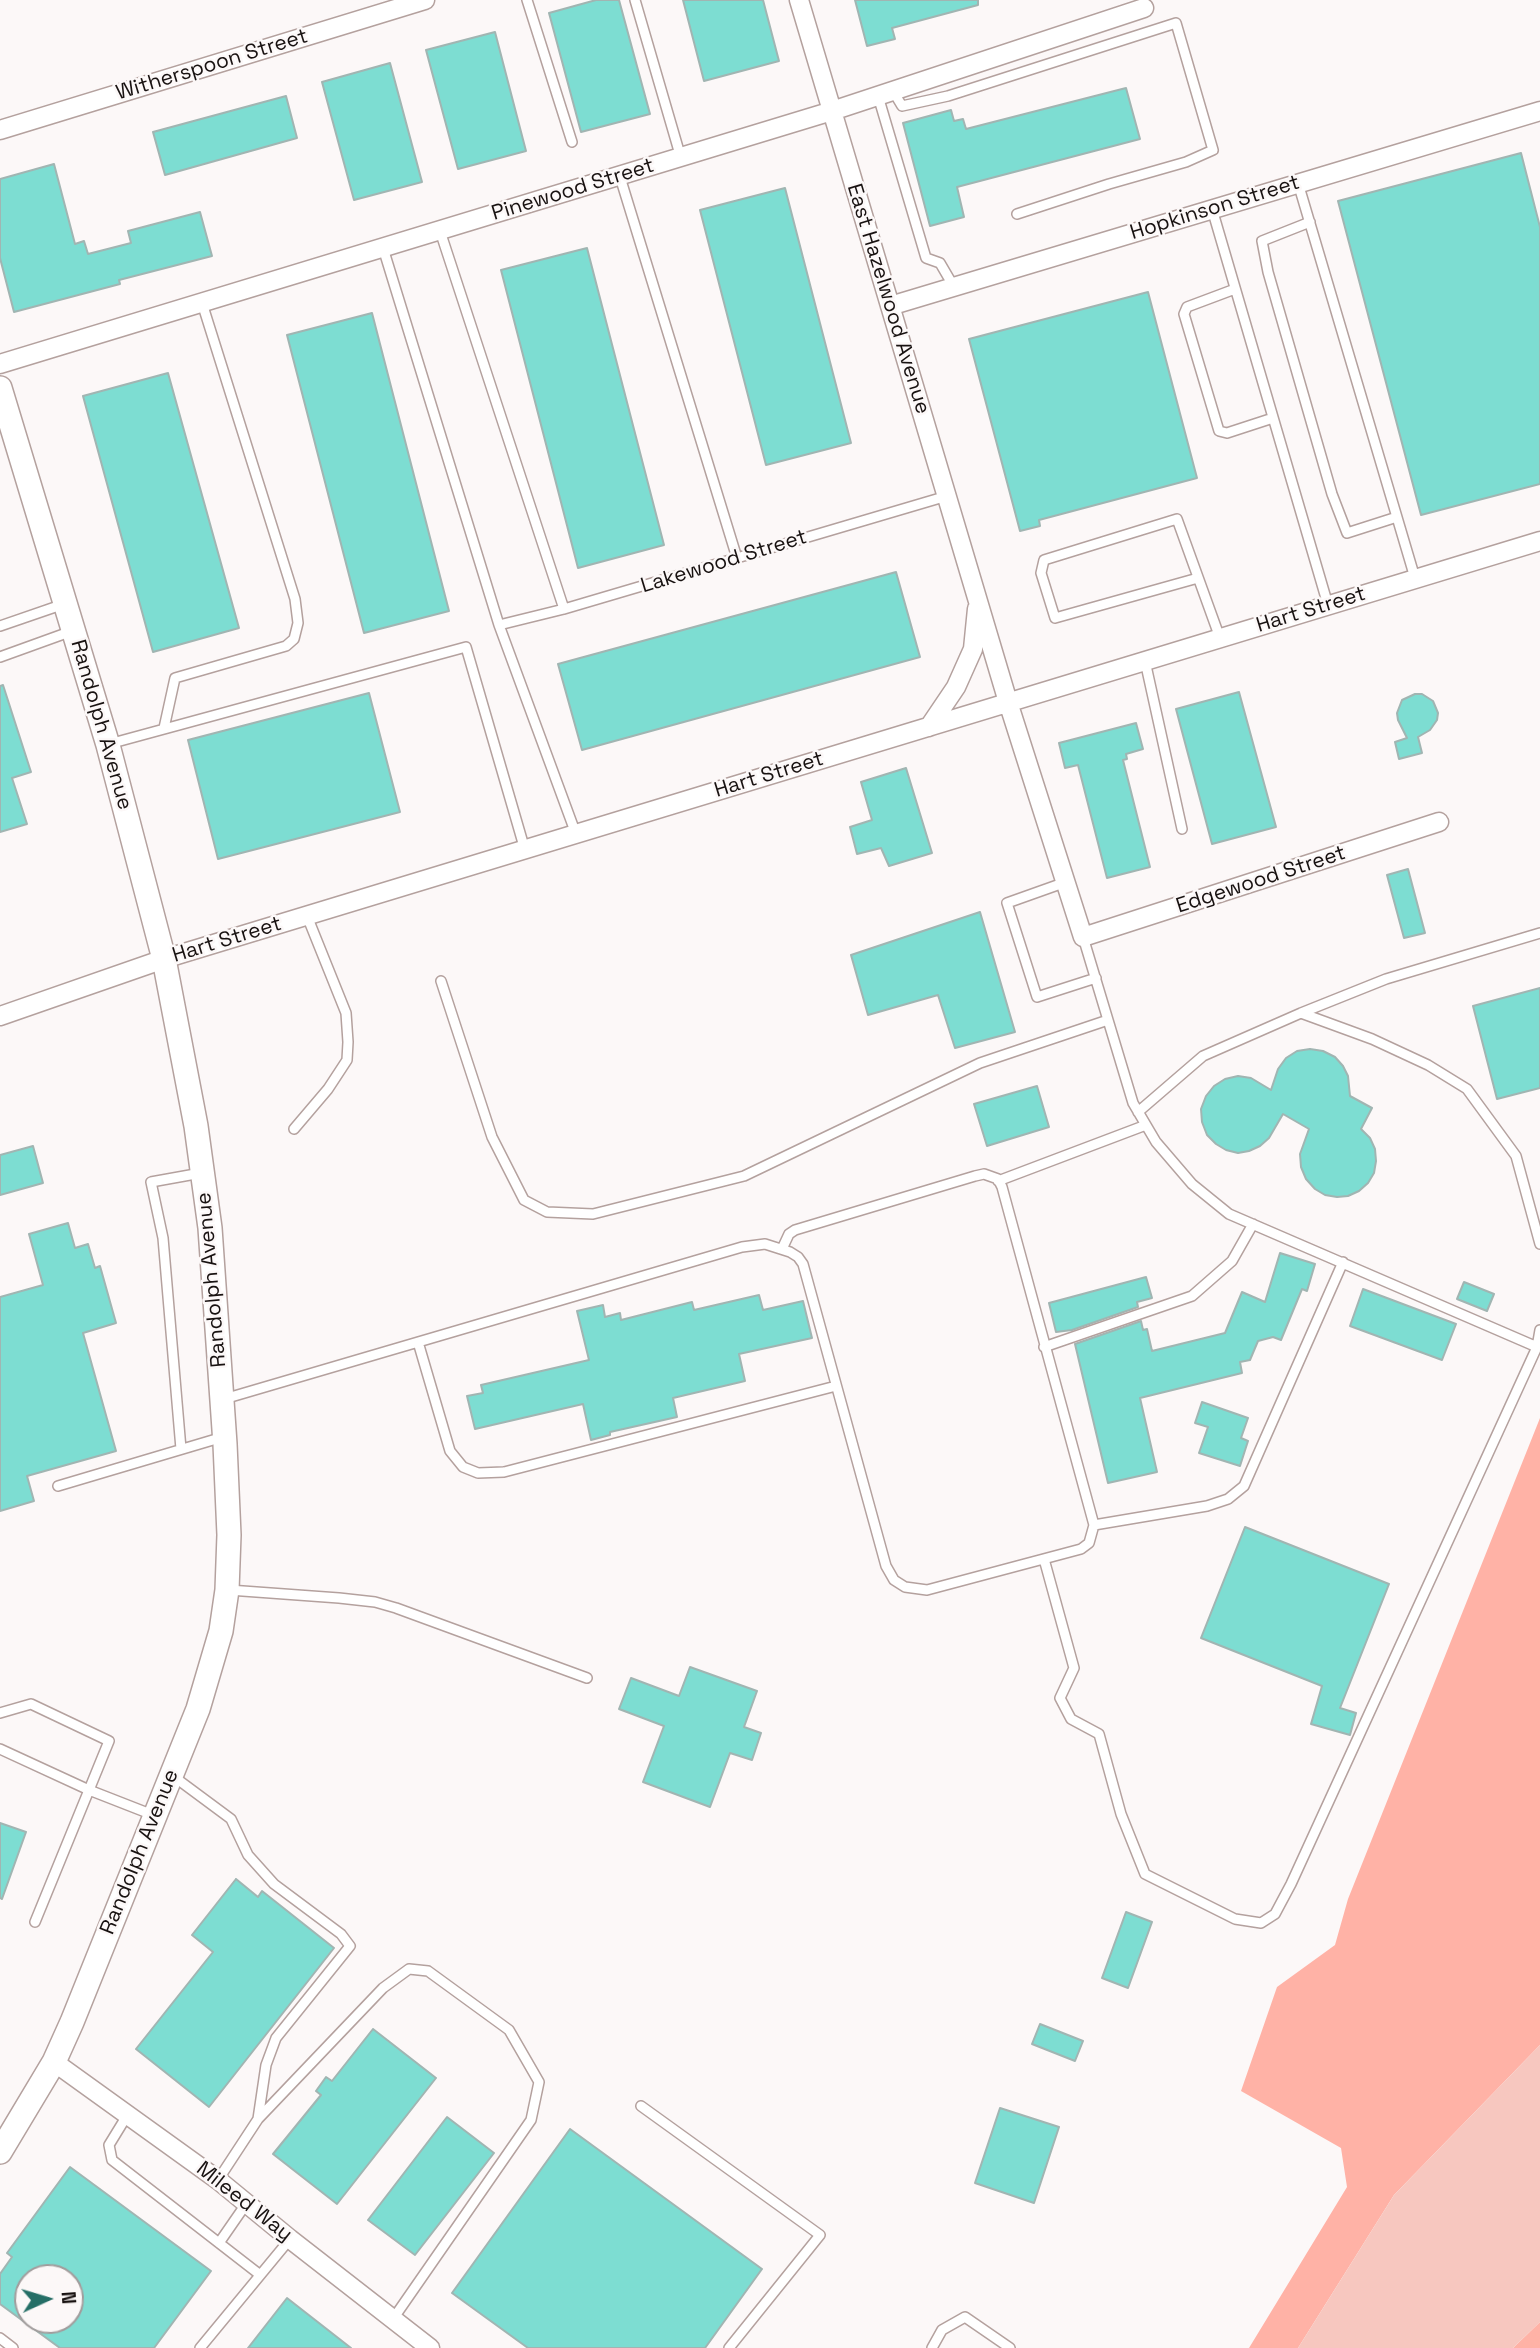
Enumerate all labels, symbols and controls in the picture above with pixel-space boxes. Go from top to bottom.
street label: Witherspoon Street [113,24,311,106]
street label: Pinewood Street [489,153,657,227]
street label: Hopkinson Street [1127,170,1303,246]
street label: East Hazelwood Avenue [841,181,935,417]
street label: Lakewood Street [638,525,810,599]
street label: Hart Street [1253,581,1369,639]
street label: Randolph Avenue [65,637,137,813]
street label: Hart Street [711,746,827,804]
street label: Edgewood Street [1173,841,1349,919]
street label: Hart Street [169,911,285,969]
street label: Randolph Avenue [192,1191,232,1369]
street label: Randolph Avenue [95,1766,185,1938]
street label: Mileed Way [191,2157,297,2247]
north arrow [14,2264,84,2334]
text: N [56,2290,81,2305]

